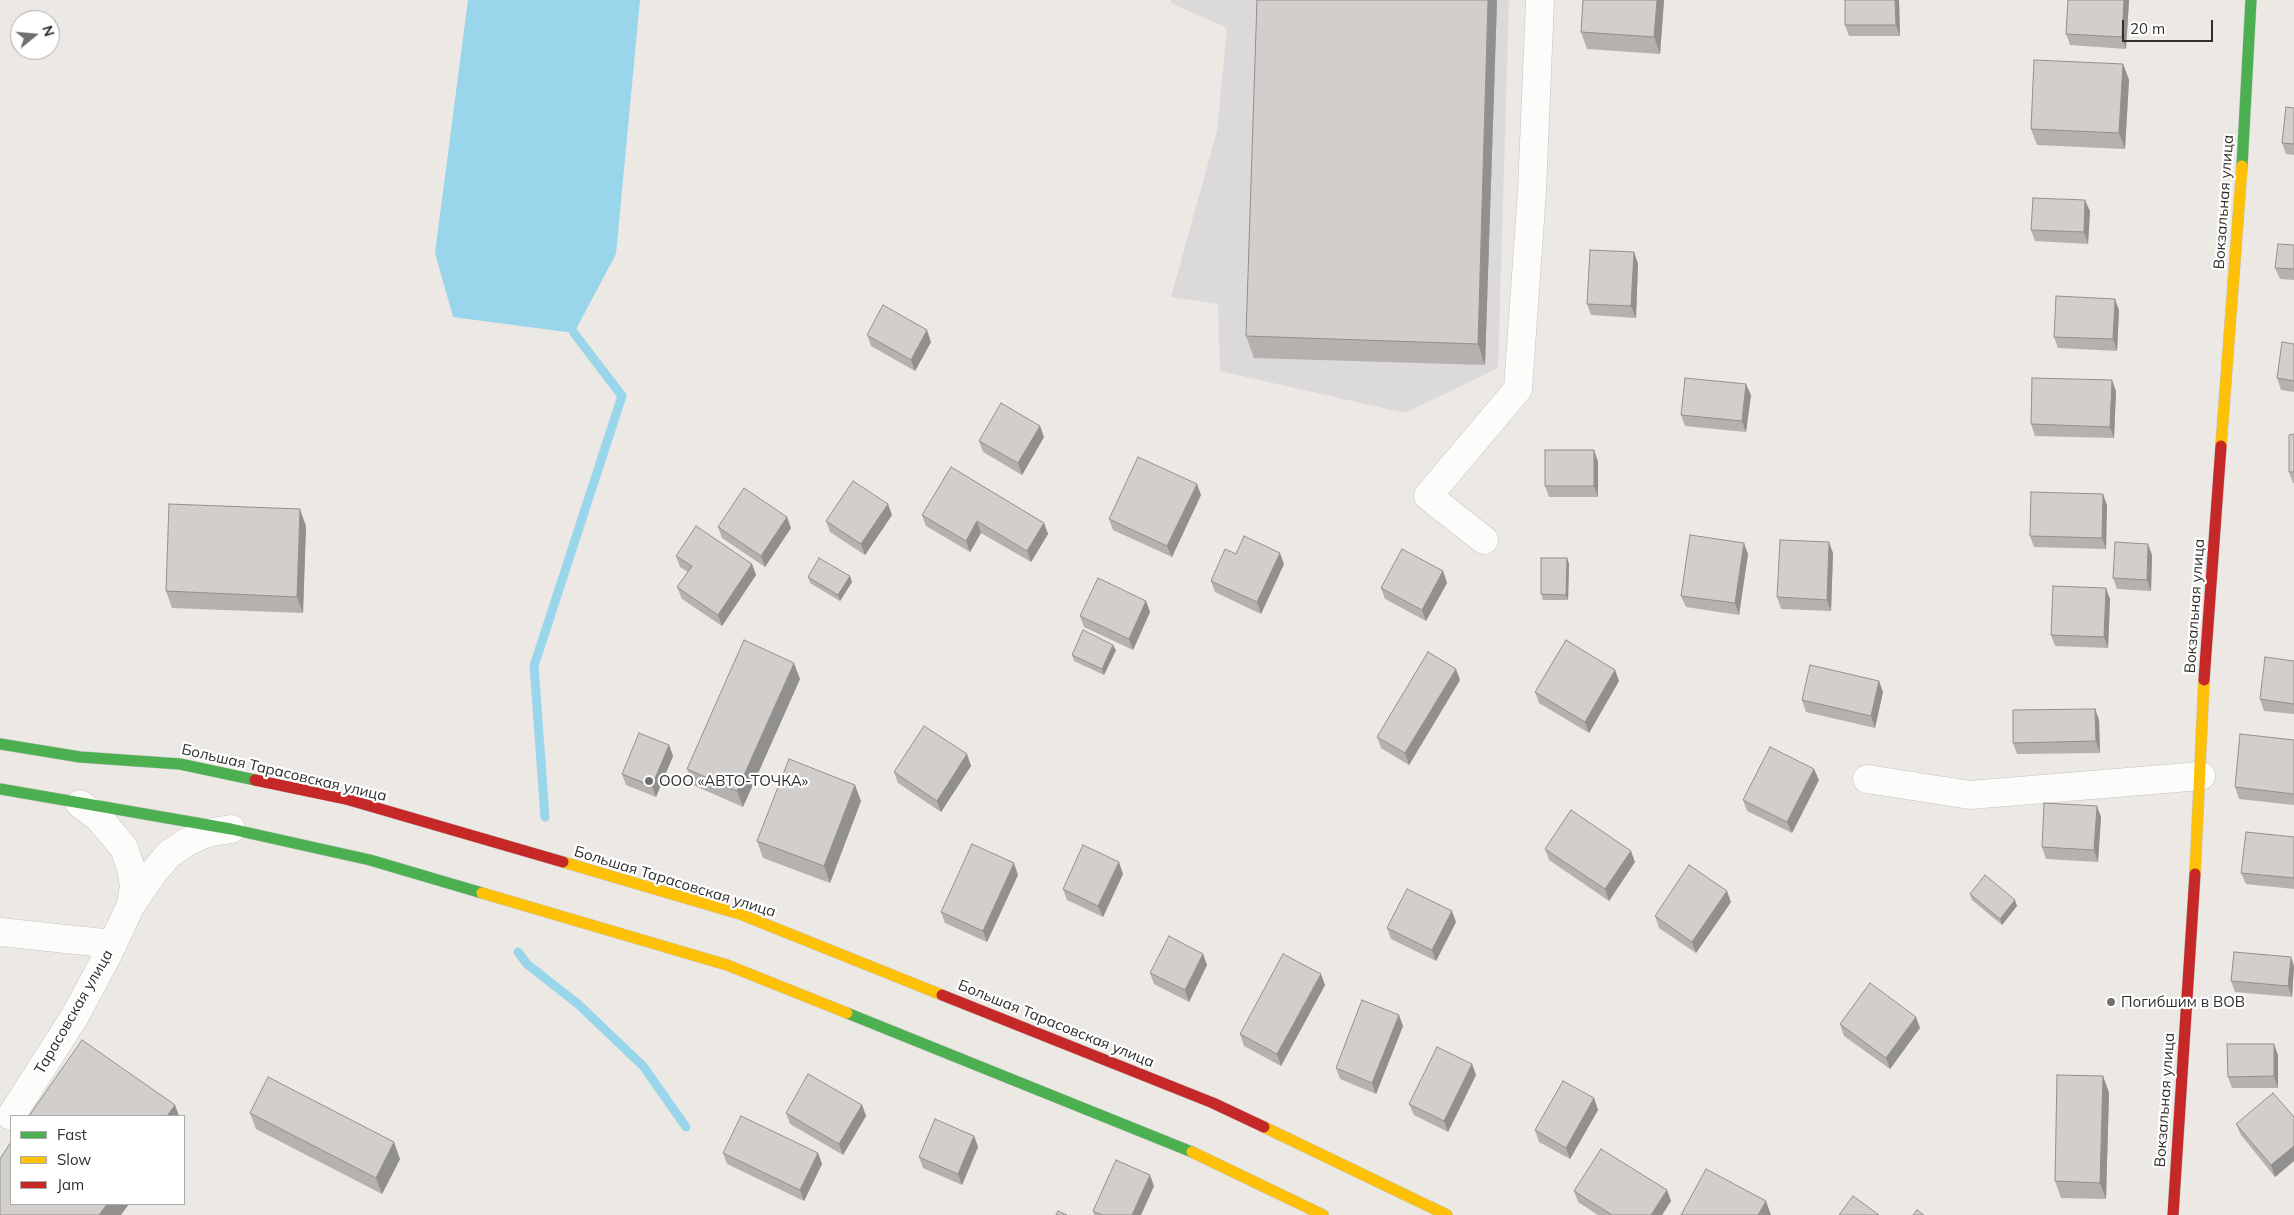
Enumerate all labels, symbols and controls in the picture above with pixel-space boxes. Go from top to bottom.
north arrow [10,10,60,60]
scale bar [2124,10,2215,42]
text: 20 m [2130,19,2165,38]
text: N [38,23,59,39]
street label: Вокзальная улица [2210,134,2238,270]
street label: Вокзальная улица [2181,538,2209,674]
street label: Большая Тарасовская улица [180,741,388,805]
place label: ООО «АВТО-ТОЧКА» [659,772,808,790]
marker: ООО «АВТО-ТОЧКА» [643,775,655,787]
street label: Большая Тарасовская улица [572,843,778,921]
street label: Тарасовская улица [31,947,117,1077]
street label: Большая Тарасовская улица [955,976,1157,1072]
place label: Погибшим в ВОВ [2121,993,2245,1011]
marker: Погибшим в ВОВ [2105,996,2117,1008]
street label: Вокзальная улица [2151,1032,2179,1168]
legend [10,1115,185,1205]
text: Fast [57,1125,87,1144]
text: Slow [57,1150,91,1169]
text: Jam [57,1175,84,1194]

